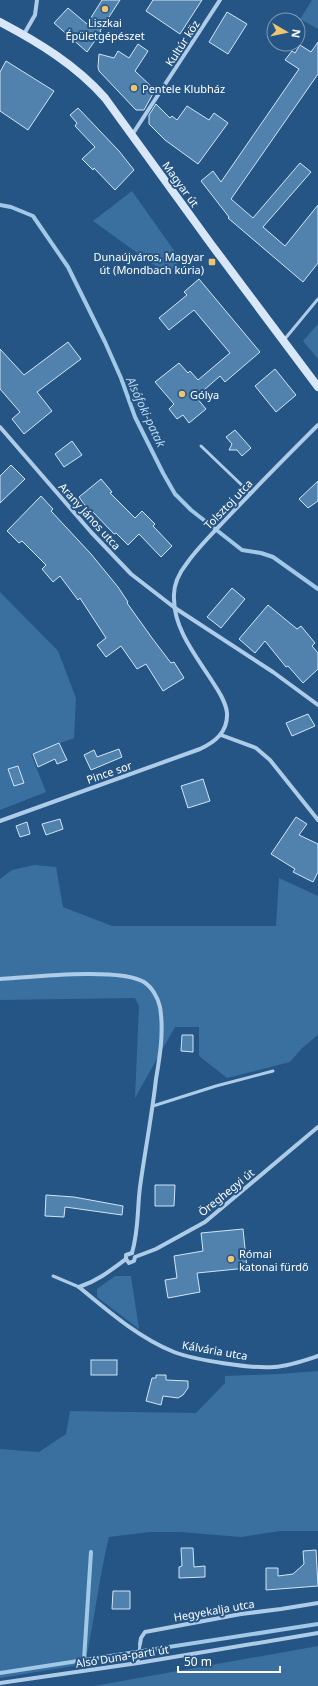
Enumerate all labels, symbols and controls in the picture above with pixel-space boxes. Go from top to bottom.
marker: Liszkai Épületgépészet [100,4,110,14]
north arrow [266,12,306,52]
place label: Liszkai Épületgépészet [65,15,145,43]
street label: Kultúr köz [161,17,203,69]
text: N [288,28,304,39]
place label: Pentele Klubház [142,81,225,96]
marker: Pentele Klubház [129,83,139,93]
street label: Magyar út [159,158,203,210]
place label: Dunaújváros, Magyar út (Mondbach kúria) [94,249,204,277]
marker: Dunaújváros, Magyar út (Mondbach kúria) [207,257,217,267]
water label: Alsófoki-patak [122,373,170,451]
place label: Gólya [190,387,219,402]
marker: Gólya [177,389,187,399]
street label: Tolsztoj utca [200,476,256,532]
street label: Arany János utca [56,479,124,553]
street label: Pince sor [84,757,134,787]
street label: Öreghegyi út [195,1165,257,1219]
place label: Római katonai fürdő [239,1246,309,1274]
marker: Római katonai fürdő [226,1254,236,1264]
street label: Kálvária utca [181,1337,249,1363]
street label: Hegyekalja utca [172,1596,256,1624]
street label: Alsó Duna-parti út [74,1641,170,1671]
scale bar [178,1648,280,1674]
text: 50 m [184,1653,212,1670]

